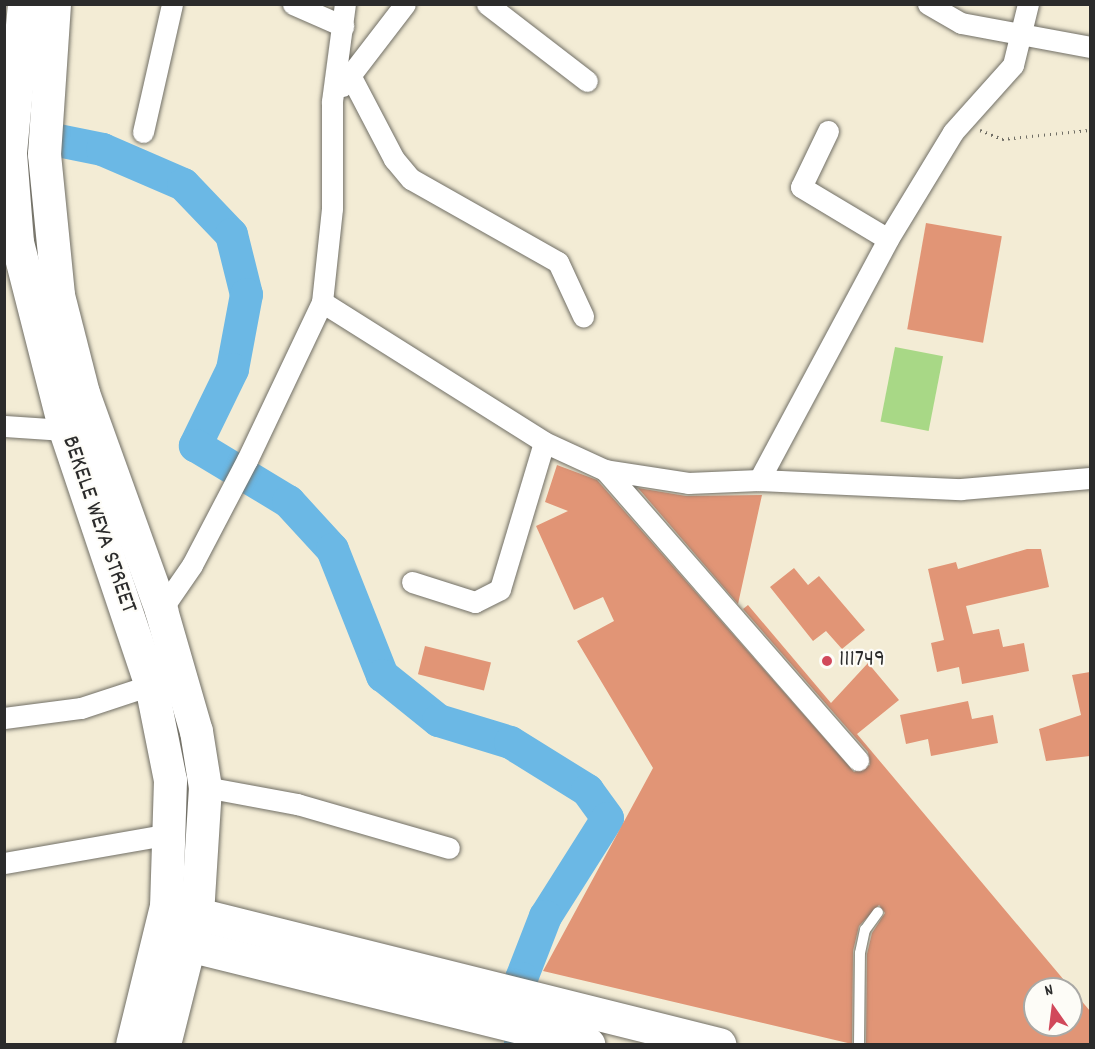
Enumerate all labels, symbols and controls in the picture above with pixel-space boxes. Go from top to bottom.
street label: BEKELE WEYA STREET [54,432,142,618]
place label: 111749 [839,647,885,675]
marker: 111749 [820,654,834,668]
north arrow [1023,977,1083,1037]
text: N [1042,979,1056,1003]

